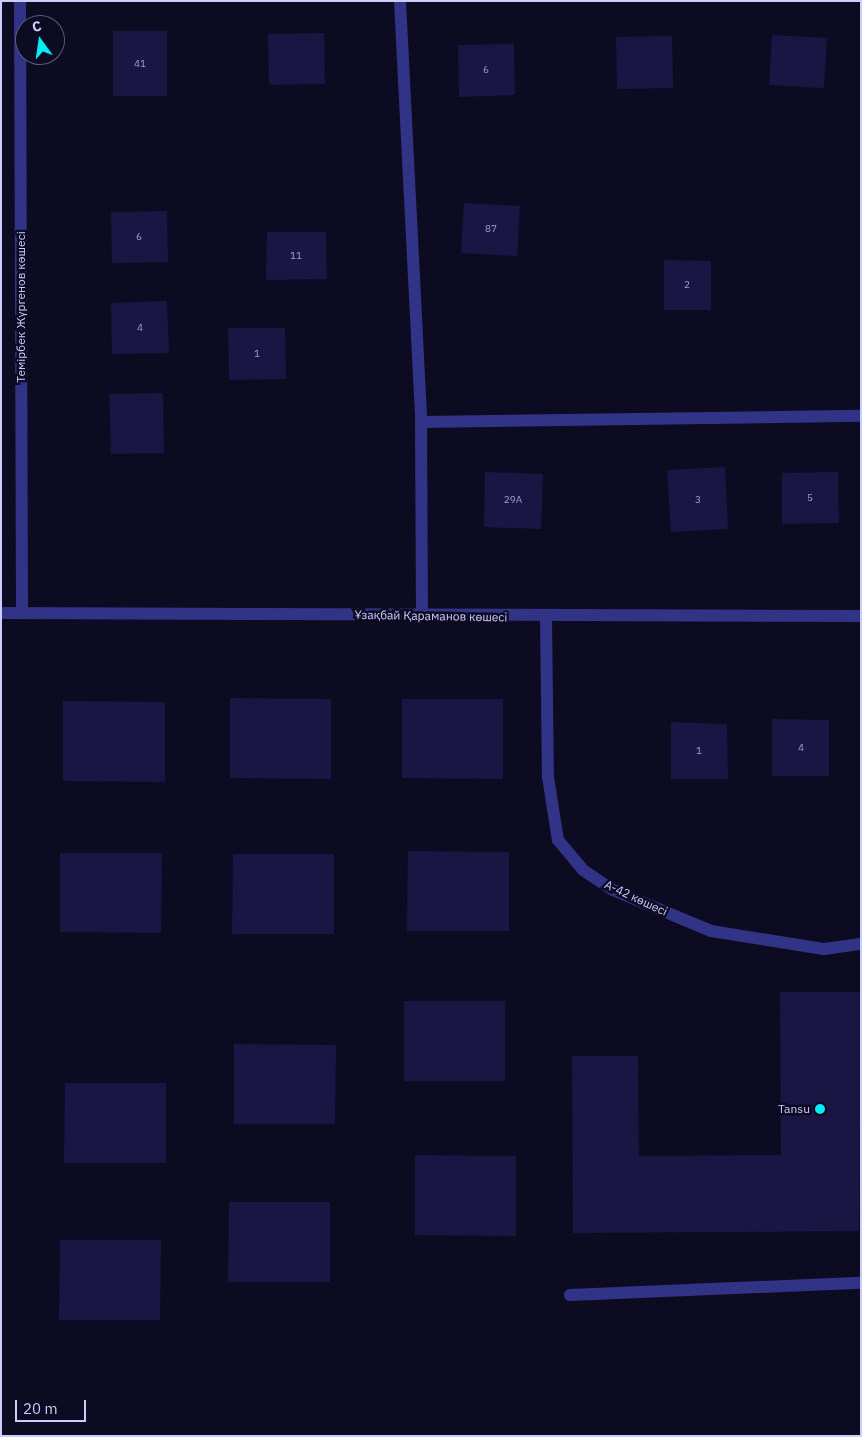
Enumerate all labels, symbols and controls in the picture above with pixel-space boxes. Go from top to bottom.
north arrow [15,15,65,65]
text: С [30,17,43,36]
house number: 41 [134,58,146,70]
house number: 6 [483,64,489,76]
house number: 87 [485,223,497,235]
street label: Темірбек Жүргенов көшесі [14,231,28,383]
house number: 6 [136,231,142,243]
house number: 11 [290,250,302,262]
house number: 2 [684,279,690,291]
house number: 4 [137,322,143,334]
house number: 1 [254,348,260,360]
house number: 5 [807,492,813,504]
house number: 29А [504,494,522,506]
house number: 3 [695,494,701,506]
street label: Ұзақбай Қараманов көшесі [354,607,508,625]
house number: 4 [798,742,804,754]
house number: 1 [696,745,702,757]
street label: А-42 көшесі [602,877,670,919]
place label: Tansu [778,1102,810,1116]
marker: Tansu [814,1103,826,1115]
scale bar [18,1390,89,1422]
text: 20 m [23,1399,58,1418]

